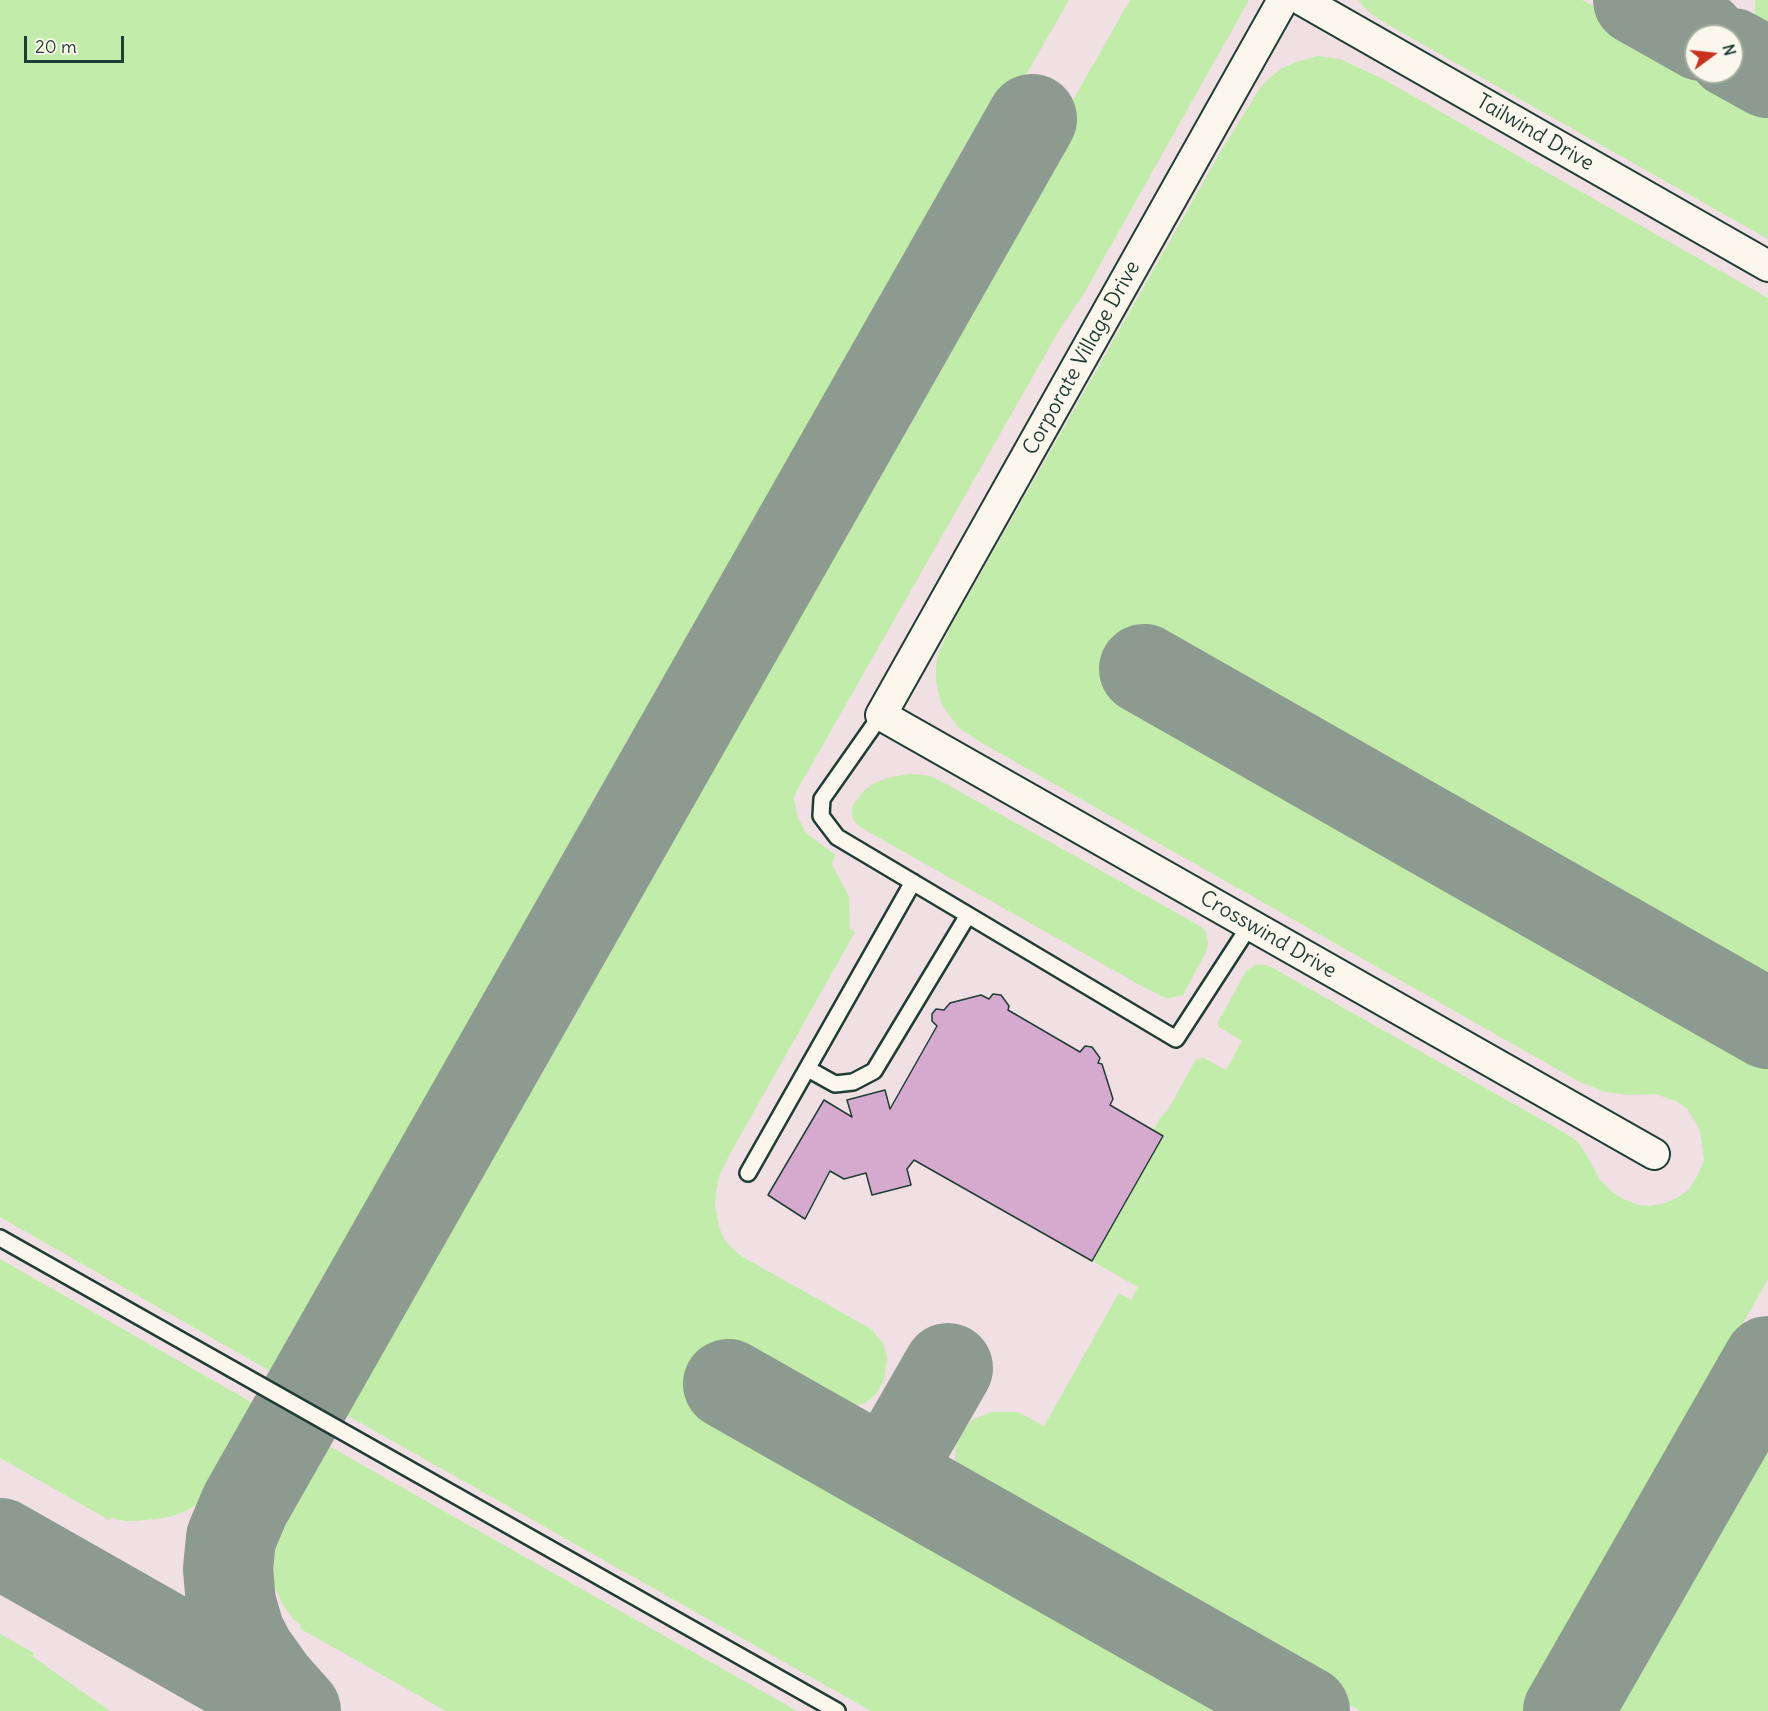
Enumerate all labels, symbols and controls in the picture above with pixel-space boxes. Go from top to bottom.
scale bar [27,24,128,62]
north arrow [1684,24,1744,84]
text: 20 m [35,35,77,58]
text: N [1718,42,1741,58]
street label: Tailwind Drive [1472,89,1598,177]
street label: Corporate Village Drive [1018,257,1146,459]
street label: Crosswind Drive [1195,886,1341,984]

